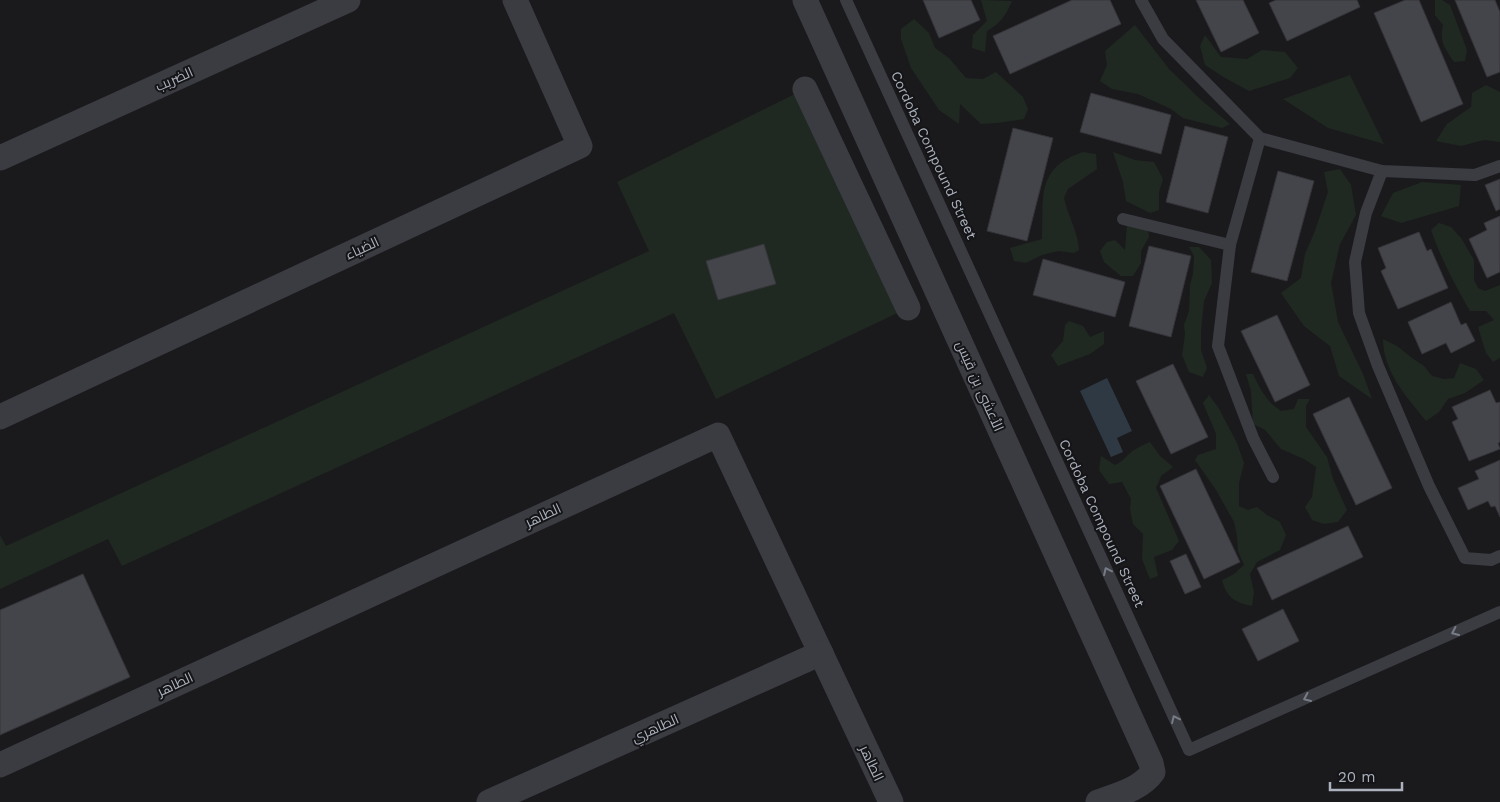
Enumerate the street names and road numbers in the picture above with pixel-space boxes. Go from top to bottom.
street label: الضريب [153,64,195,94]
street label: Cordoba Compound Street [888,69,980,242]
street label: الضياء [343,233,381,263]
street label: الأعشى بن قيس [953,338,1007,434]
street label: Cordoba Compound Street [1056,437,1148,610]
street label: الطاهر [522,500,563,531]
street label: الطاهر [154,669,195,700]
street label: الطاهري [629,710,683,749]
street label: الطاهر [856,742,887,783]

